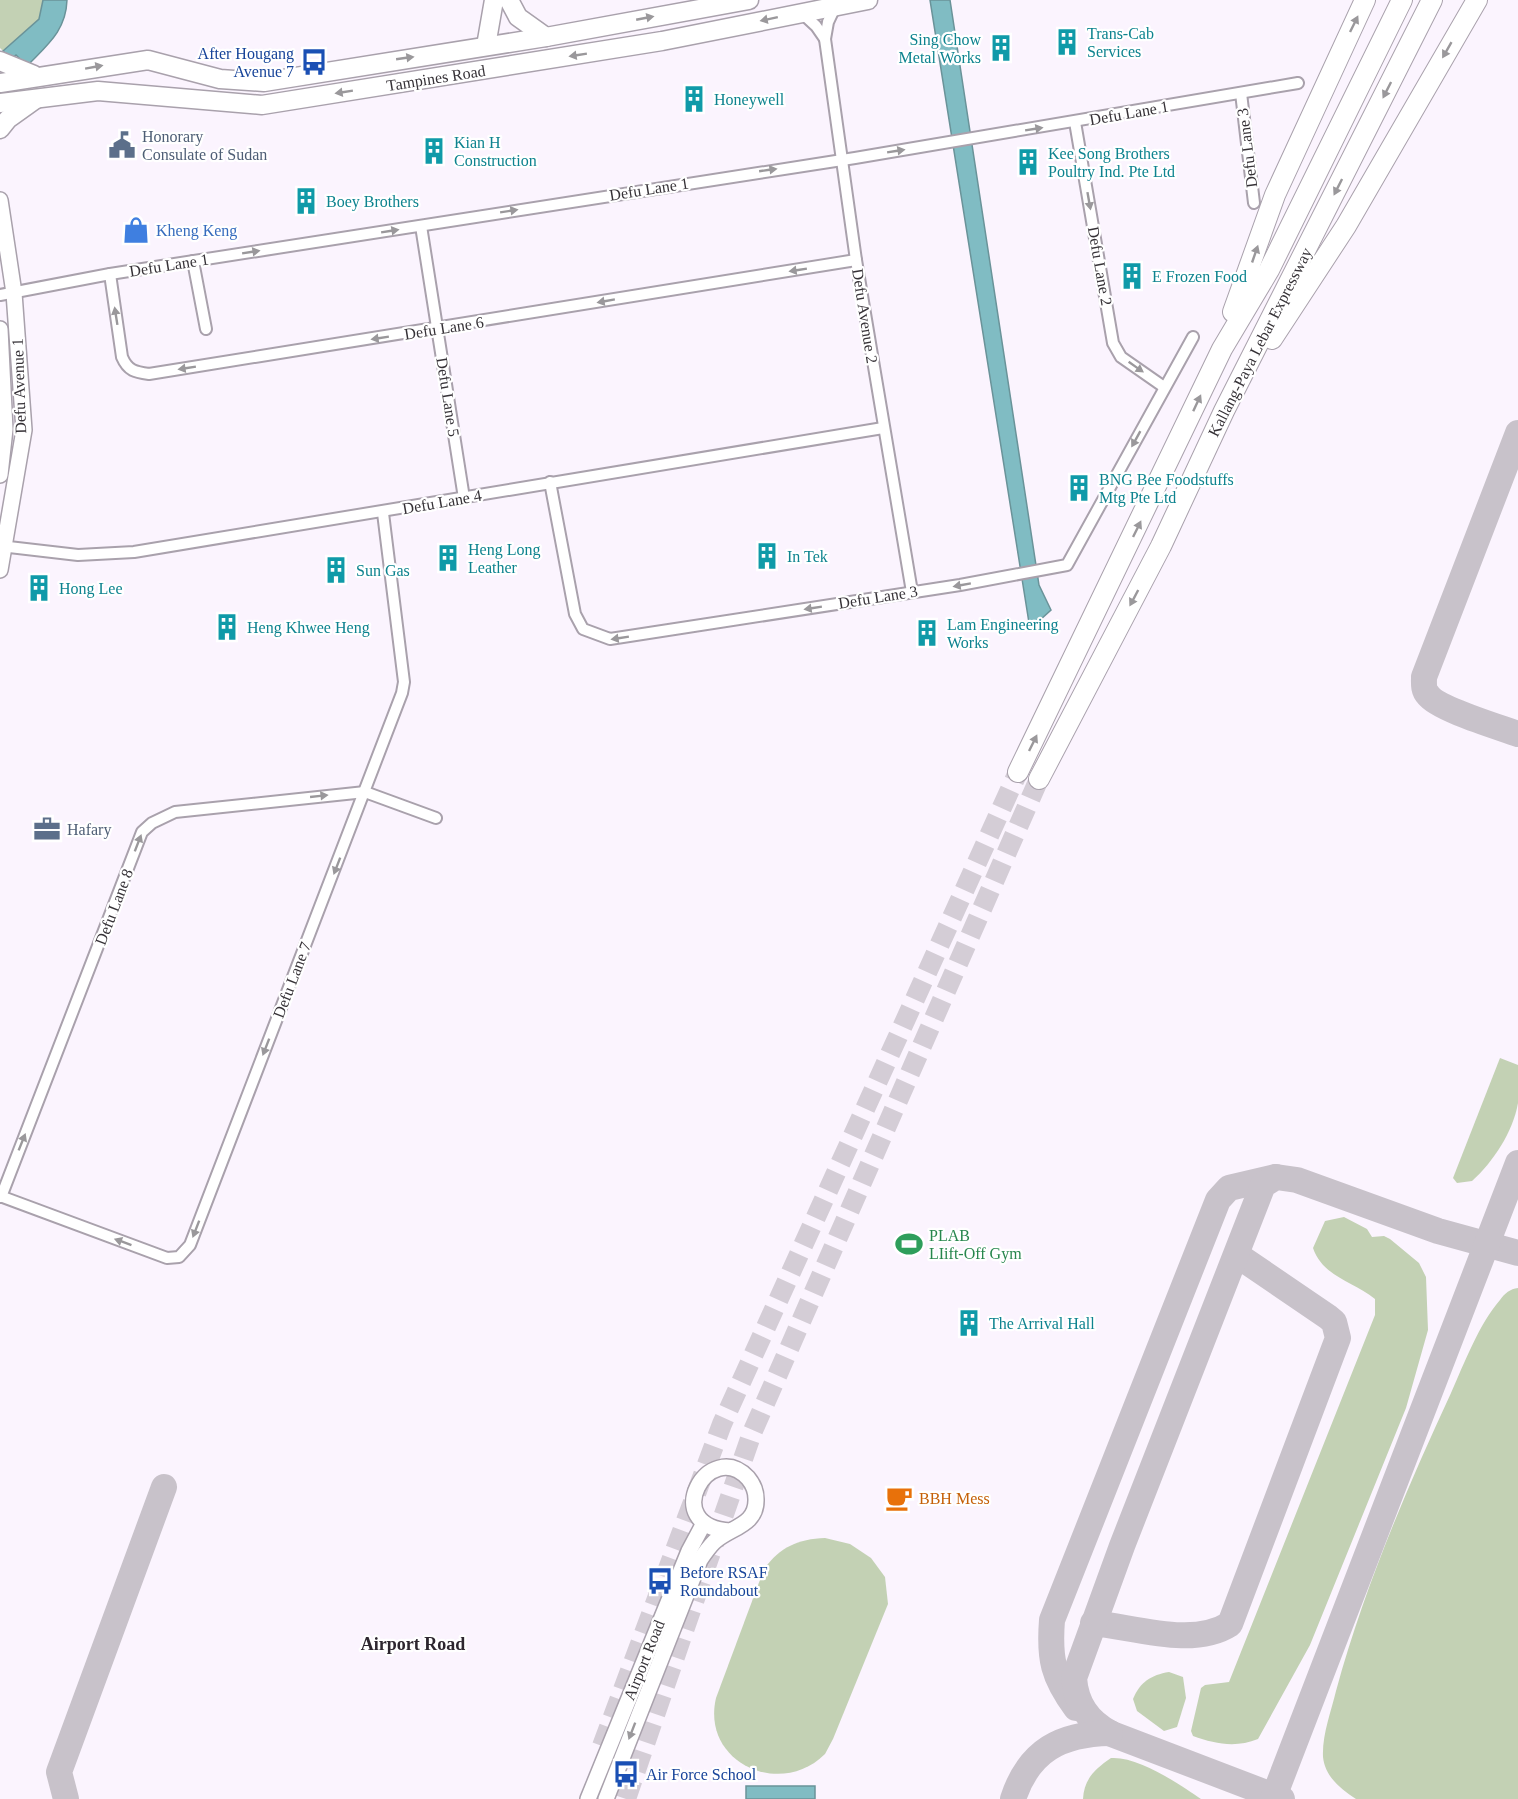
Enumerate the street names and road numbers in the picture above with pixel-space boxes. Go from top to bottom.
street label: Tampines Road [385,62,487,95]
street label: Defu Lane 1 [1088,98,1170,128]
street label: Defu Lane 3 [1234,107,1260,189]
street label: Defu Lane 1 [608,174,690,204]
street label: Defu Lane 2 [1085,225,1115,307]
street label: Kallang-Paya Lebar Expressway [1205,245,1316,440]
street label: Defu Lane 1 [128,250,210,280]
street label: Defu Avenue 2 [849,267,881,365]
street label: Defu Lane 6 [403,313,485,343]
street label: Defu Avenue 1 [9,338,29,434]
street label: Defu Lane 5 [433,356,463,438]
street label: Defu Lane 4 [401,487,483,517]
street label: Defu Lane 3 [837,582,919,612]
street label: Defu Lane 8 [92,867,136,947]
street label: Defu Lane 7 [270,940,314,1020]
street label: Airport Road [620,1617,669,1703]

